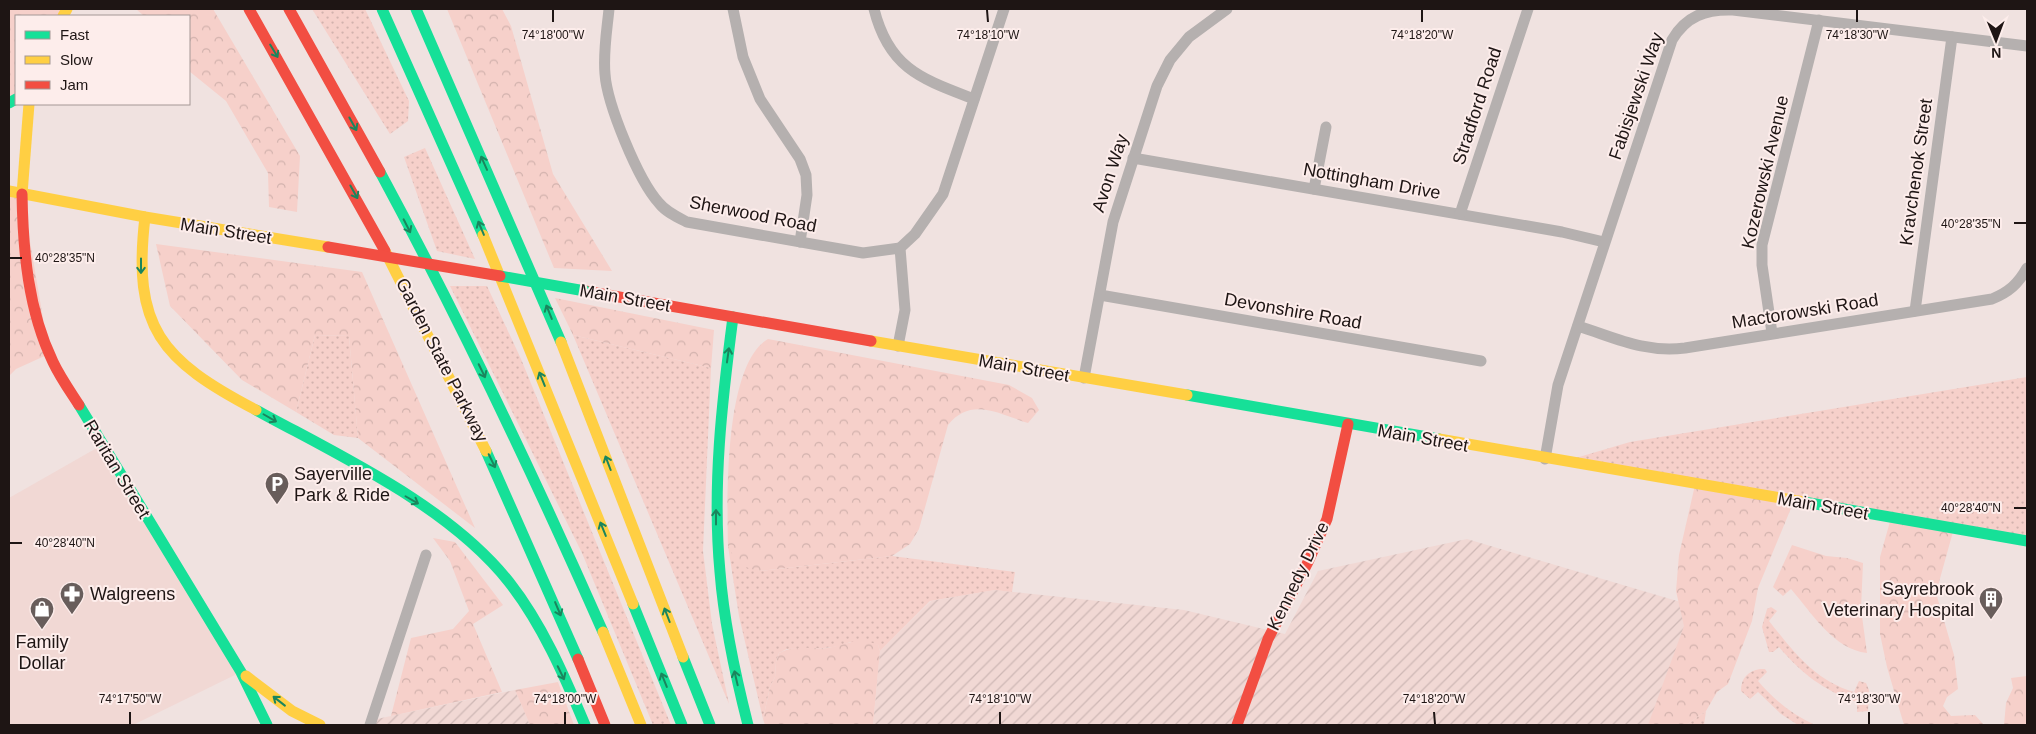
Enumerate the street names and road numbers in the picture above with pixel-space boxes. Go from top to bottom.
street label: Fabisjewski Way [1605,30,1667,162]
street label: Stradford Road [1449,45,1505,167]
street label: Kozerowski Avenue [1738,93,1792,251]
street label: Kravchenok Street [1896,97,1936,247]
street label: Avon Way [1088,131,1132,215]
street label: Nottingham Drive [1302,159,1442,203]
street label: Sherwood Road [688,192,818,236]
street label: Main Street [179,214,273,248]
street label: Garden State Parkway [392,275,492,445]
street label: Main Street [578,280,672,316]
street label: Devonshire Road [1223,289,1363,333]
street label: Mactorowski Road [1730,290,1880,332]
street label: Main Street [977,350,1071,386]
street label: Raritan Street [80,416,154,522]
street label: Main Street [1376,420,1470,456]
street label: Main Street [1776,488,1870,524]
street label: Kennedy Drive [1263,519,1333,633]

